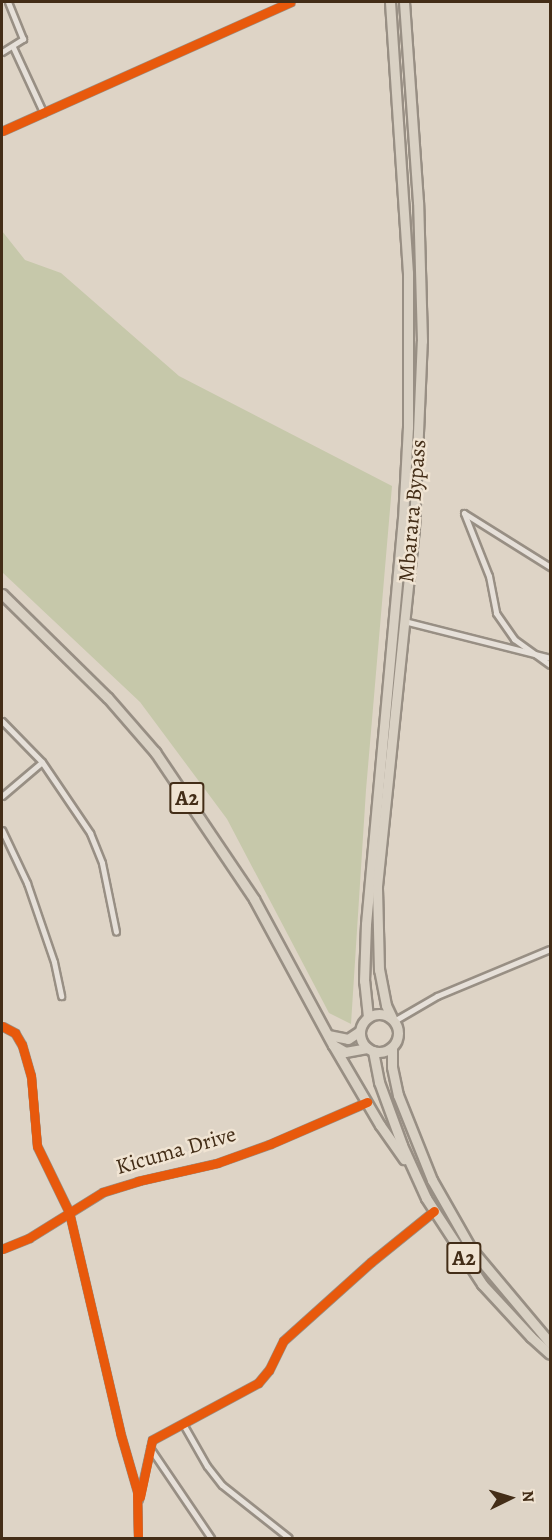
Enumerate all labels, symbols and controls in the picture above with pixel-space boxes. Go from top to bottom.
street label: Mbarara Bypass [394,438,432,584]
road number: A2 [169,780,205,816]
street label: Kicuma Drive [113,1121,239,1181]
road number: A2 [446,1240,482,1276]
north arrow [480,1468,540,1528]
text: N [516,1490,539,1503]

